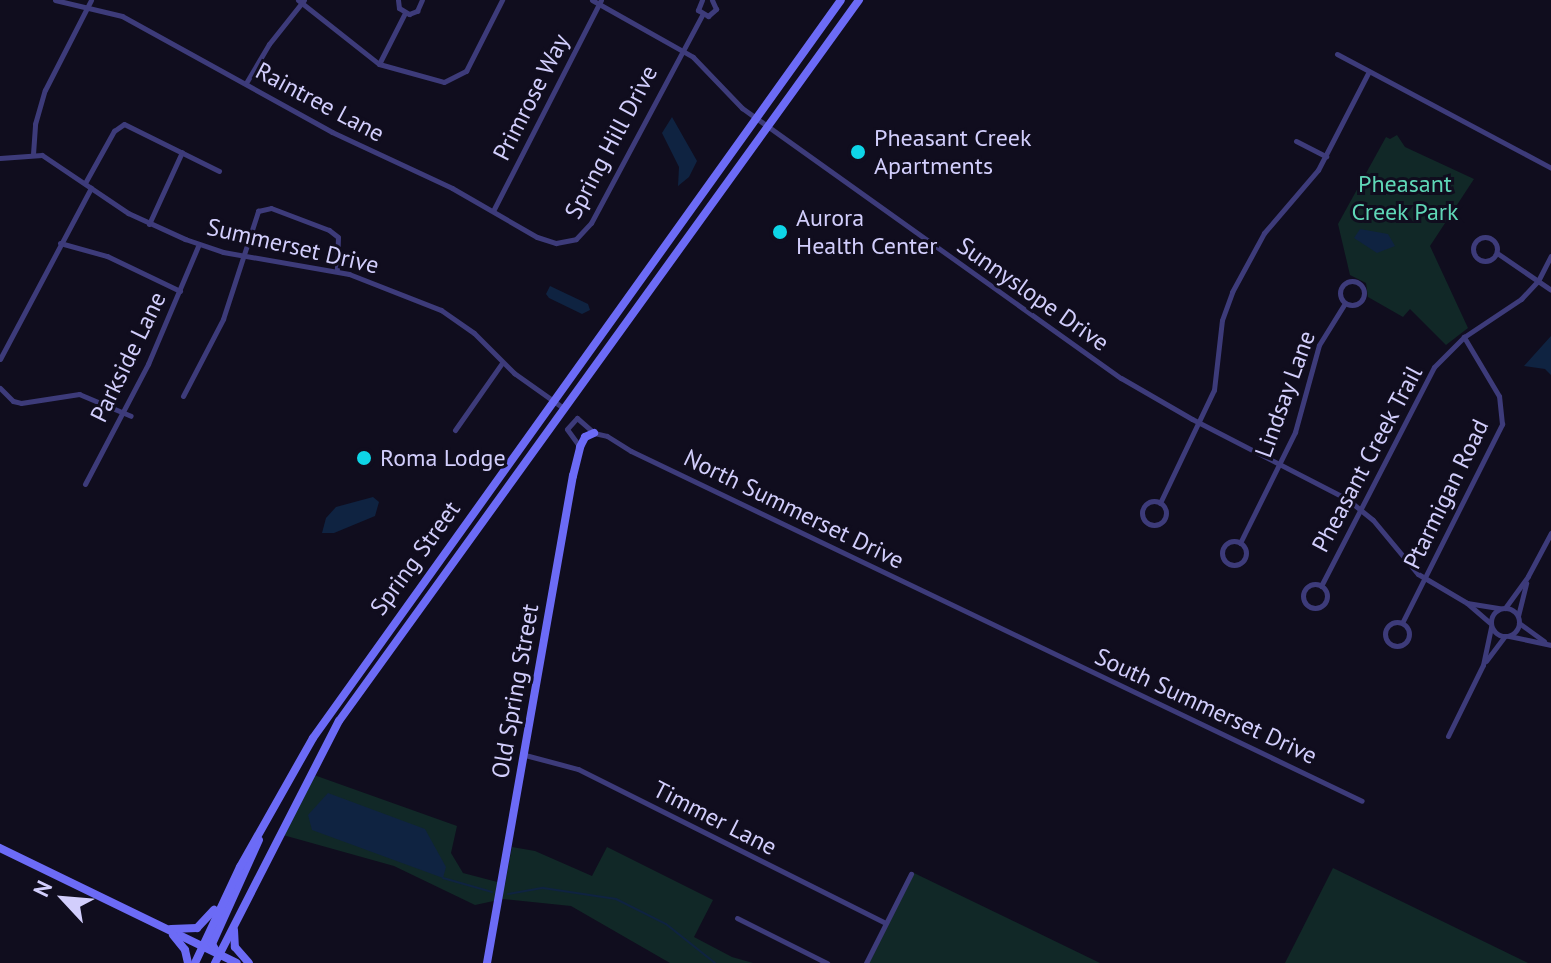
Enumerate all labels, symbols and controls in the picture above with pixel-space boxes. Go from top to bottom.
street label: Primrose Way [487,29,575,165]
street label: Raintree Lane [251,56,389,148]
street label: Spring Hill Drive [558,60,664,224]
place label: Pheasant Creek Apartments [874,124,1031,180]
marker: Pheasant Creek Apartments [849,143,867,161]
park label: Pheasant Creek Park [1351,170,1459,226]
place label: Aurora Health Center [796,204,937,260]
street label: Summerset Drive [204,212,382,280]
marker: Aurora Health Center [771,223,789,241]
street label: Sunnyslope Drive [952,231,1114,357]
street label: Parkside Lane [84,287,172,427]
street label: Lindsay Lane [1249,326,1321,462]
street label: Pheasant Creek Trail [1305,360,1429,558]
street label: Ptarmigan Road [1397,415,1495,573]
street label: North Summerset Drive [679,443,909,575]
place label: Roma Lodge [380,444,506,472]
marker: Roma Lodge [355,449,373,467]
street label: Spring Street [364,495,466,621]
street label: Old Spring Street [485,601,545,781]
street label: South Summerset Drive [1090,642,1322,770]
street label: Timmer Lane [648,775,782,861]
north arrow [24,859,104,939]
text: N [27,876,58,901]

